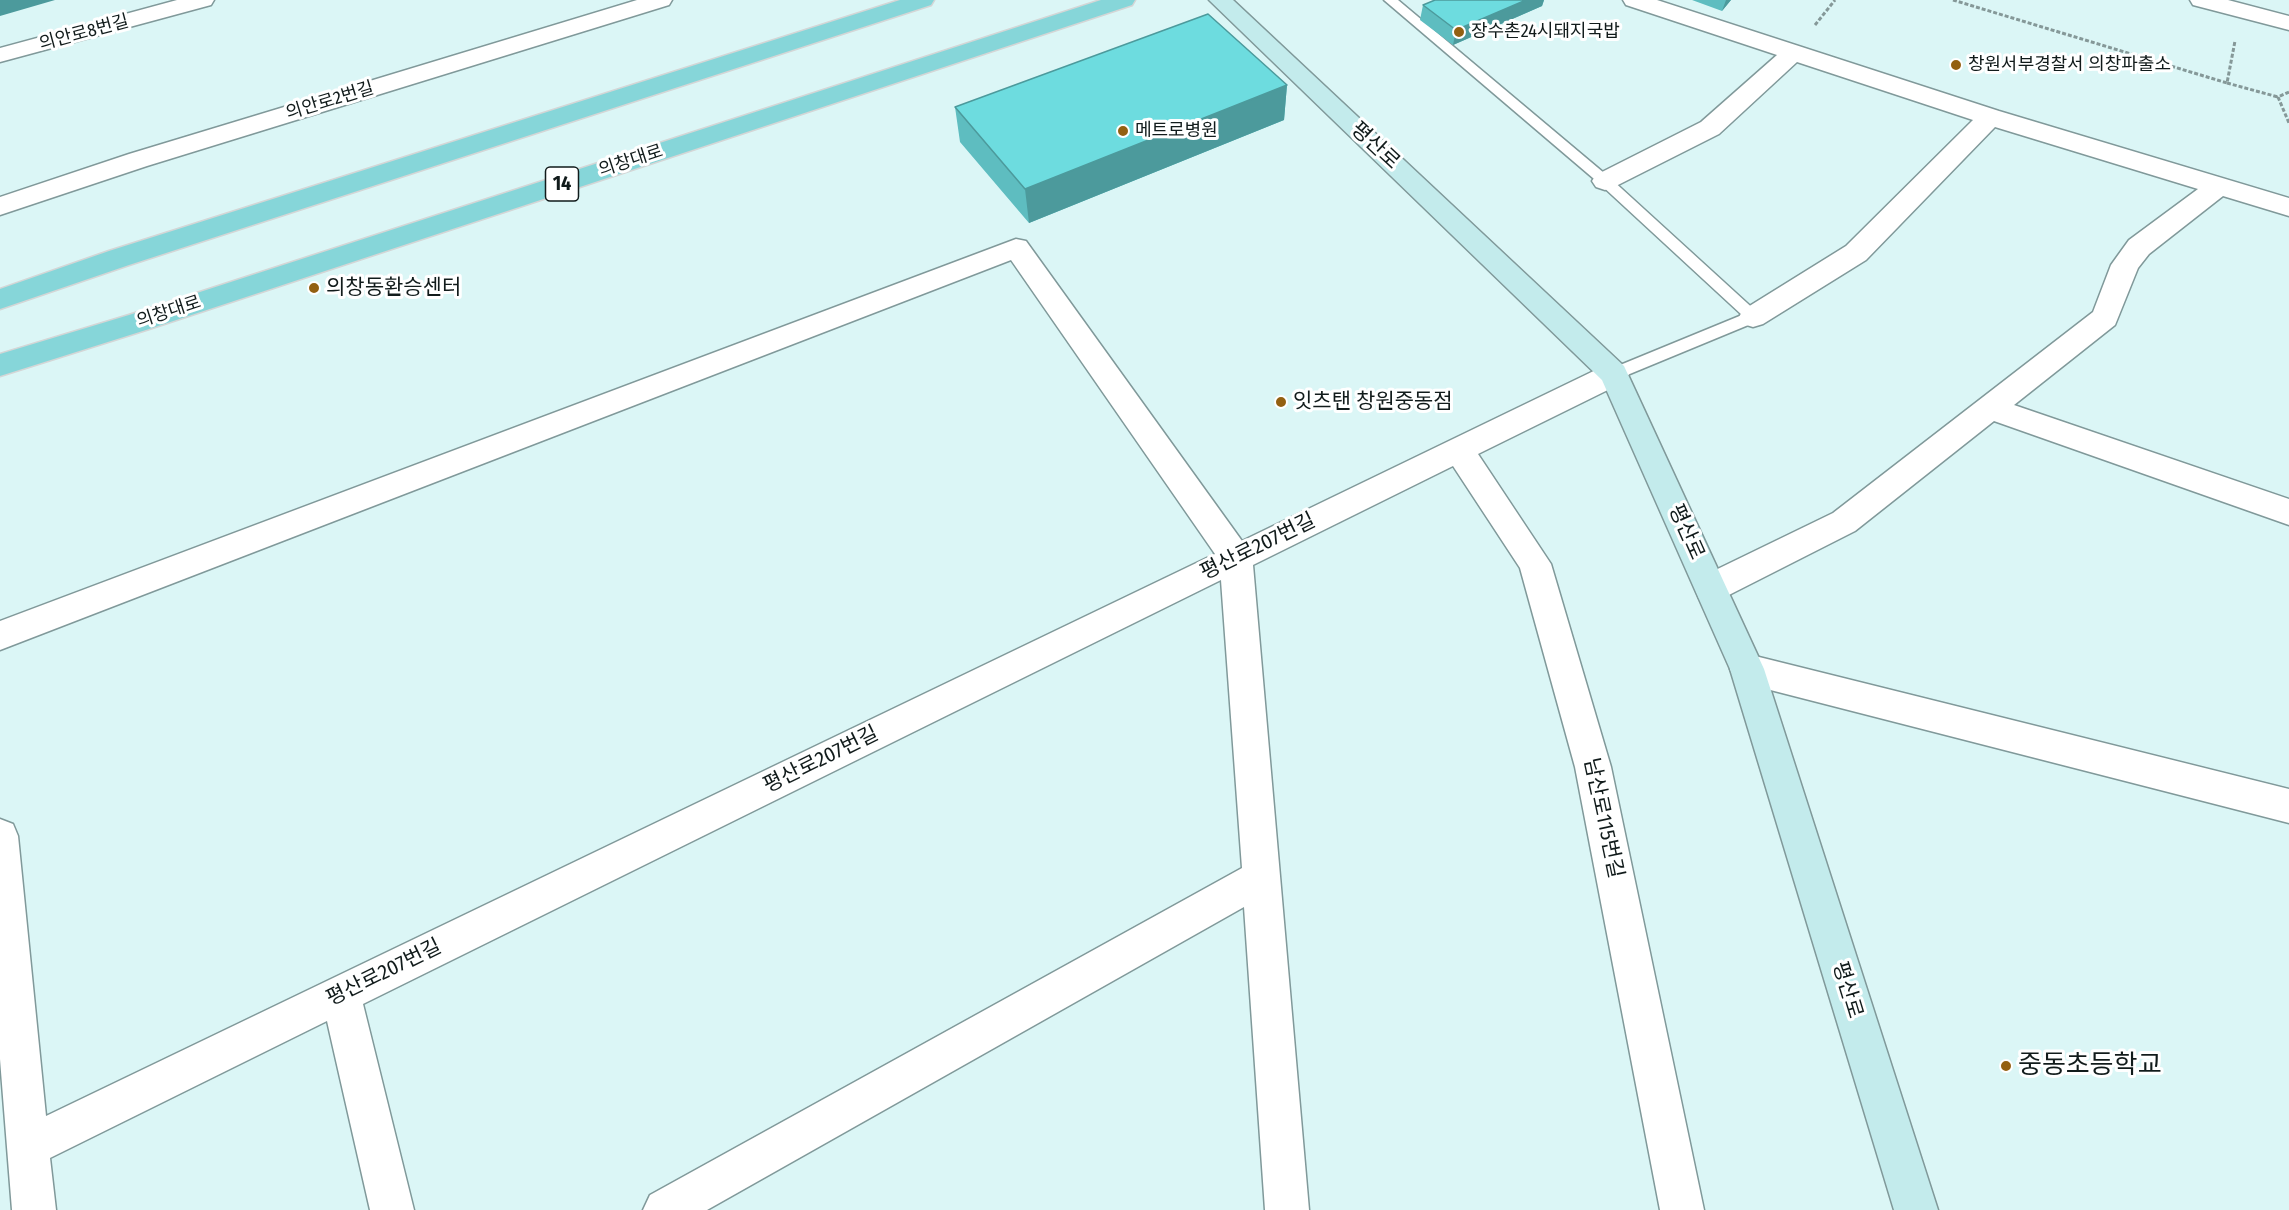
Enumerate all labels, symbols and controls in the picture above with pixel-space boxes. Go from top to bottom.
street label: 의안로8번길 [37,11,131,55]
place label: 장수촌24시돼지국밥 [1471,21,1620,43]
marker: 장수촌24시돼지국밥 [1452,25,1466,39]
place label: 창원서부경찰서 의창파출소 [1968,54,2171,76]
marker: 창원서부경찰서 의창파출소 [1949,58,1963,72]
street label: 의안로2번길 [283,77,377,125]
street label: 평산로 [1345,117,1405,175]
place label: 메트로병원 [1135,120,1218,142]
marker: 메트로병원 [1116,124,1130,138]
street label: 의창대로 [596,140,666,182]
road number: 14 [546,167,578,201]
place label: 의창동환승센터 [326,275,461,301]
marker: 의창동환승센터 [307,281,321,295]
street label: 의창대로 [134,291,204,333]
place label: 잇츠탠 창원중동점 [1293,389,1452,415]
marker: 잇츠탠 창원중동점 [1274,395,1288,409]
street label: 평산로 [1663,500,1709,564]
street label: 평산로207번길 [1196,508,1320,586]
street label: 평산로207번길 [759,721,883,799]
street label: 남산로115번길 [1578,756,1628,880]
street label: 평산로207번길 [322,934,446,1012]
street label: 평산로 [1826,959,1868,1021]
place label: 중동초등학교 [2018,1050,2162,1082]
marker: 중동초등학교 [1999,1059,2013,1073]

